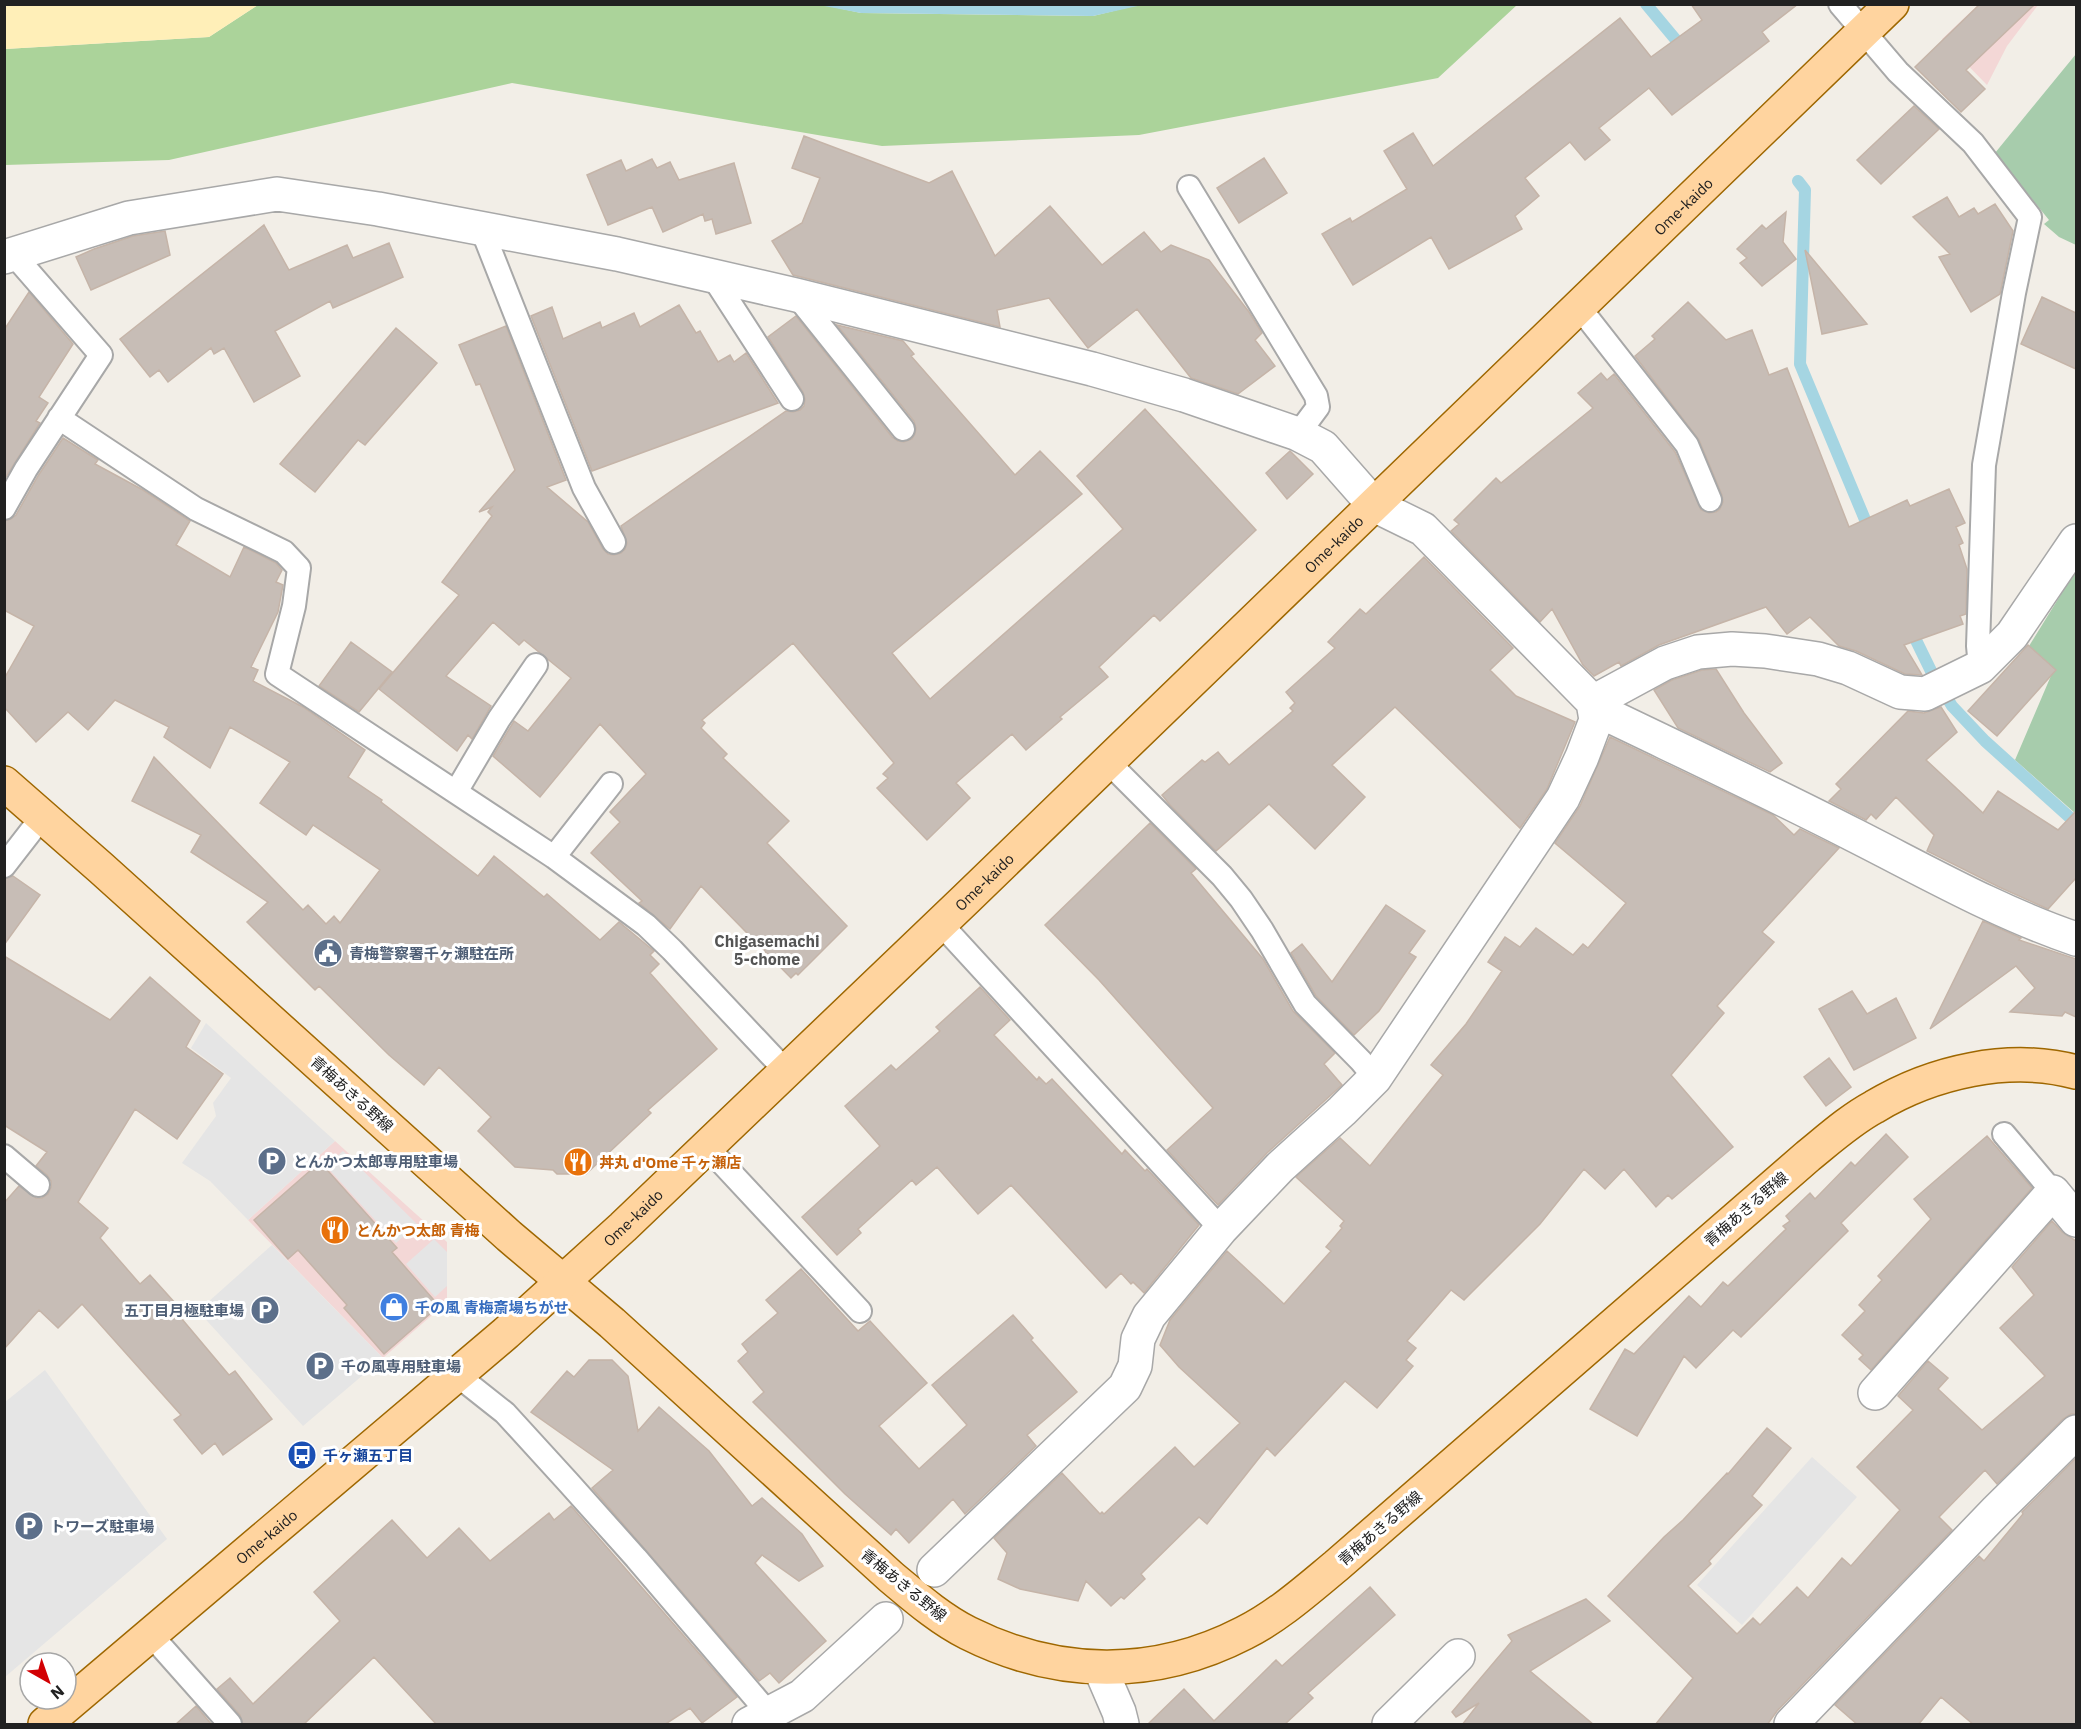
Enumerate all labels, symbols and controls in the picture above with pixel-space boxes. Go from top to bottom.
street label: Ome-kaido [1649,173,1716,239]
street label: Ome-kaido [1300,511,1367,577]
street label: Ome-kaido [950,849,1018,914]
district label: Chigasemachi 5-chome [714,931,820,969]
public building icon: 青梅警察署千ヶ瀬駐在所 [312,937,344,969]
place label: 青梅警察署千ヶ瀬駐在所 [349,944,514,963]
street label: 青梅あきる野線 [307,1052,397,1136]
parking icon: とんかつ太郎専用駐車場 [256,1145,288,1177]
restaurant icon: 丼丸 d'Ome 千ヶ瀬店 [562,1146,594,1178]
place label: とんかつ太郎専用駐車場 [293,1152,458,1171]
place label: 丼丸 d'Ome 千ヶ瀬店 [599,1153,742,1172]
street label: 青梅あきる野線 [1700,1167,1792,1251]
street label: Ome-kaido [599,1185,666,1250]
restaurant icon: とんかつ太郎 青梅 [319,1214,351,1246]
place label: とんかつ太郎 青梅 [356,1221,480,1240]
shop icon: 千の風 青梅斎場ちがせ [378,1291,410,1323]
parking icon: 五丁目月極駐車場 [249,1294,281,1326]
place label: 千の風 青梅斎場ちがせ [415,1298,569,1317]
place label: 五丁目月極駐車場 [124,1301,244,1320]
parking icon: 千の風専用駐車場 [304,1350,336,1382]
place label: 千の風専用駐車場 [341,1357,461,1376]
bus stop icon: 千ヶ瀬五丁目 [286,1439,318,1471]
place label: 千ヶ瀬五丁目 [323,1446,413,1465]
street label: 青梅あきる野線 [1334,1486,1426,1570]
street label: Ome-kaido [231,1505,301,1568]
parking icon: トワーズ駐車場 [13,1510,45,1542]
place label: トワーズ駐車場 [50,1517,154,1536]
street label: 青梅あきる野線 [857,1545,951,1625]
north arrow [18,1651,78,1711]
text: N [47,1681,69,1704]

